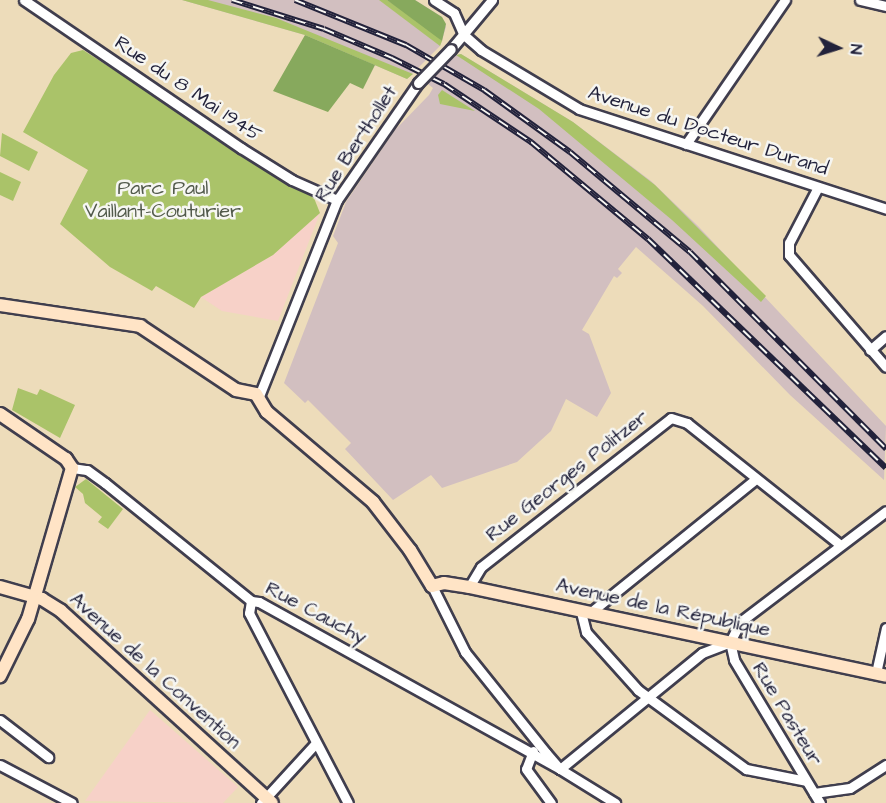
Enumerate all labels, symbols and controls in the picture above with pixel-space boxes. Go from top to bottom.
north arrow [808,18,868,78]
street label: Rue du 8 Mai 1945 [110,31,266,147]
text: N [845,43,867,55]
street label: Rue Berthollet [310,81,402,207]
street label: Avenue du Docteur Durand [585,81,831,181]
park label: Parc Paul Vaillant-Couturier [85,177,241,224]
street label: Rue Georges Politzer [481,405,653,547]
street label: Avenue de la République [554,574,772,642]
street label: Rue Cauchy [261,576,371,650]
street label: Avenue de la Convention [64,588,246,754]
street label: Rue Pasteur [747,658,827,770]

